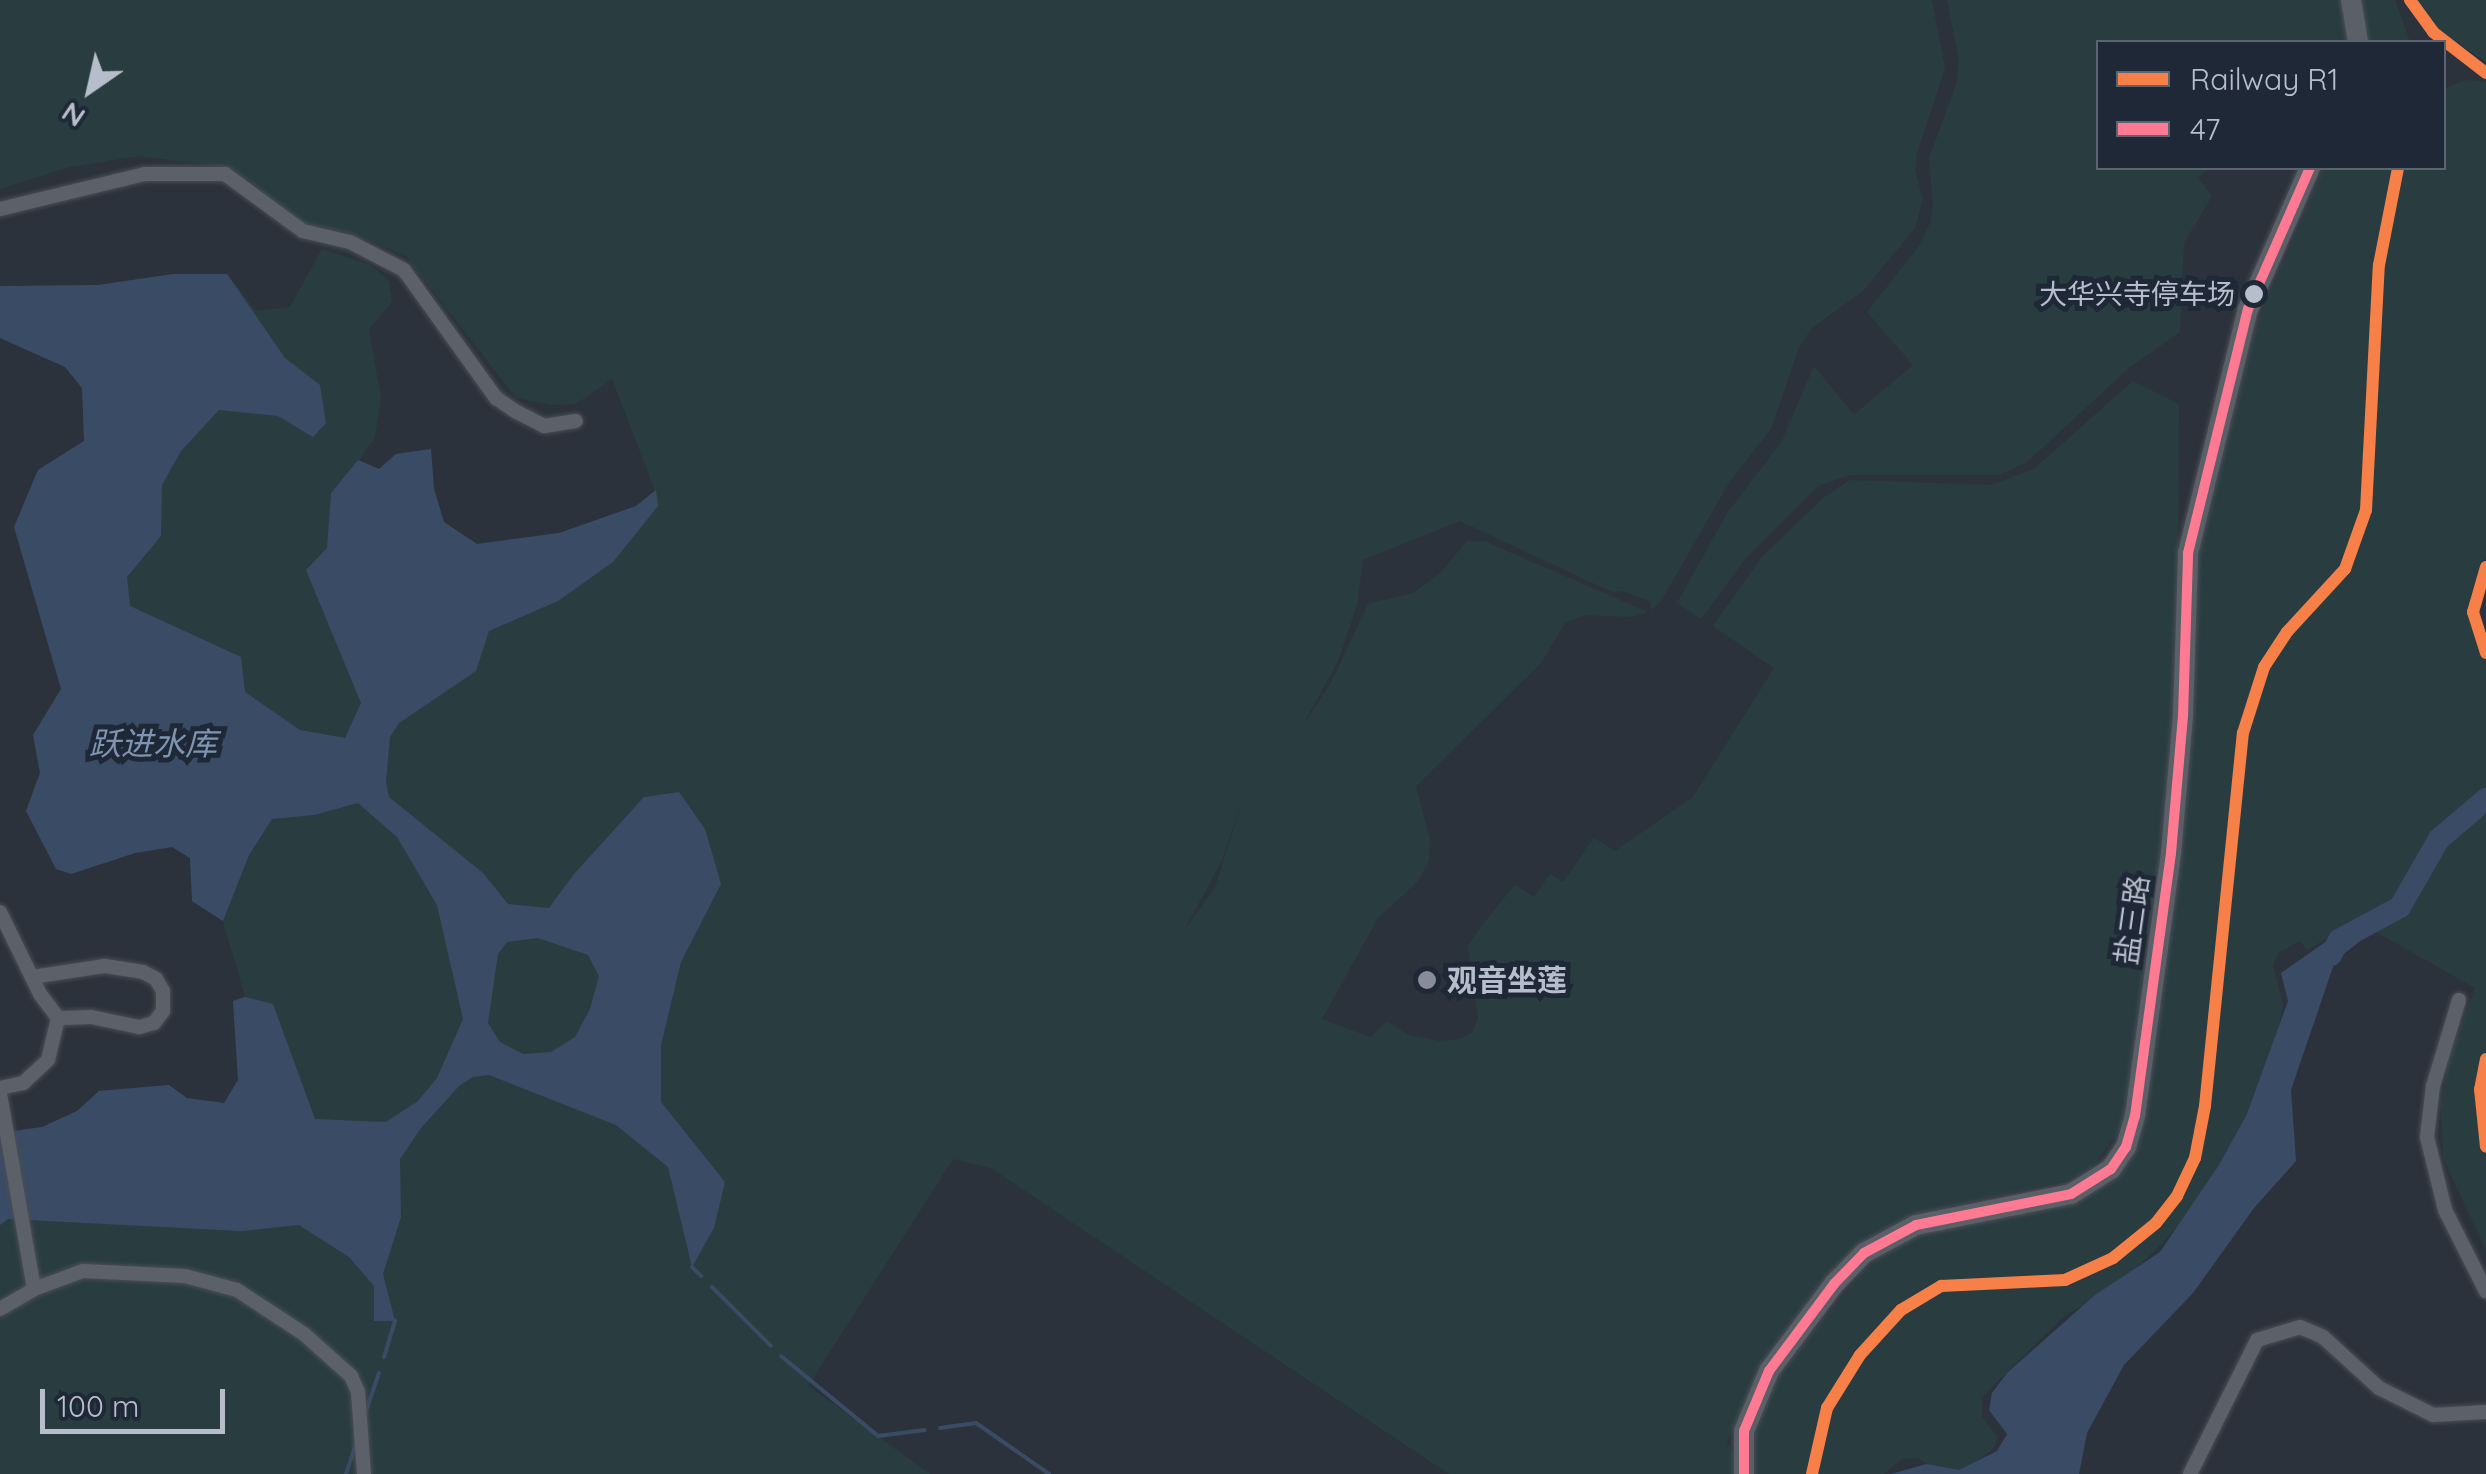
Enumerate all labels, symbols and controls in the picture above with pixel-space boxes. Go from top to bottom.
north arrow [40,40,140,140]
legend [2096,40,2446,170]
text: Railway R1 [2190,60,2339,98]
text: N [55,95,91,136]
text: 47 [2190,110,2220,148]
place label: 大华兴寺停车场 [2039,277,2235,311]
marker: 大华兴寺停车场 [2244,284,2264,304]
water label: 跃进水库 [89,724,217,762]
street label: 盐三路 [2108,873,2156,967]
place label: 观音坐莲 [1447,962,1567,998]
marker: 观音坐莲 [1416,969,1438,991]
scale bar [45,1369,230,1431]
text: 100 m [57,1387,139,1425]

